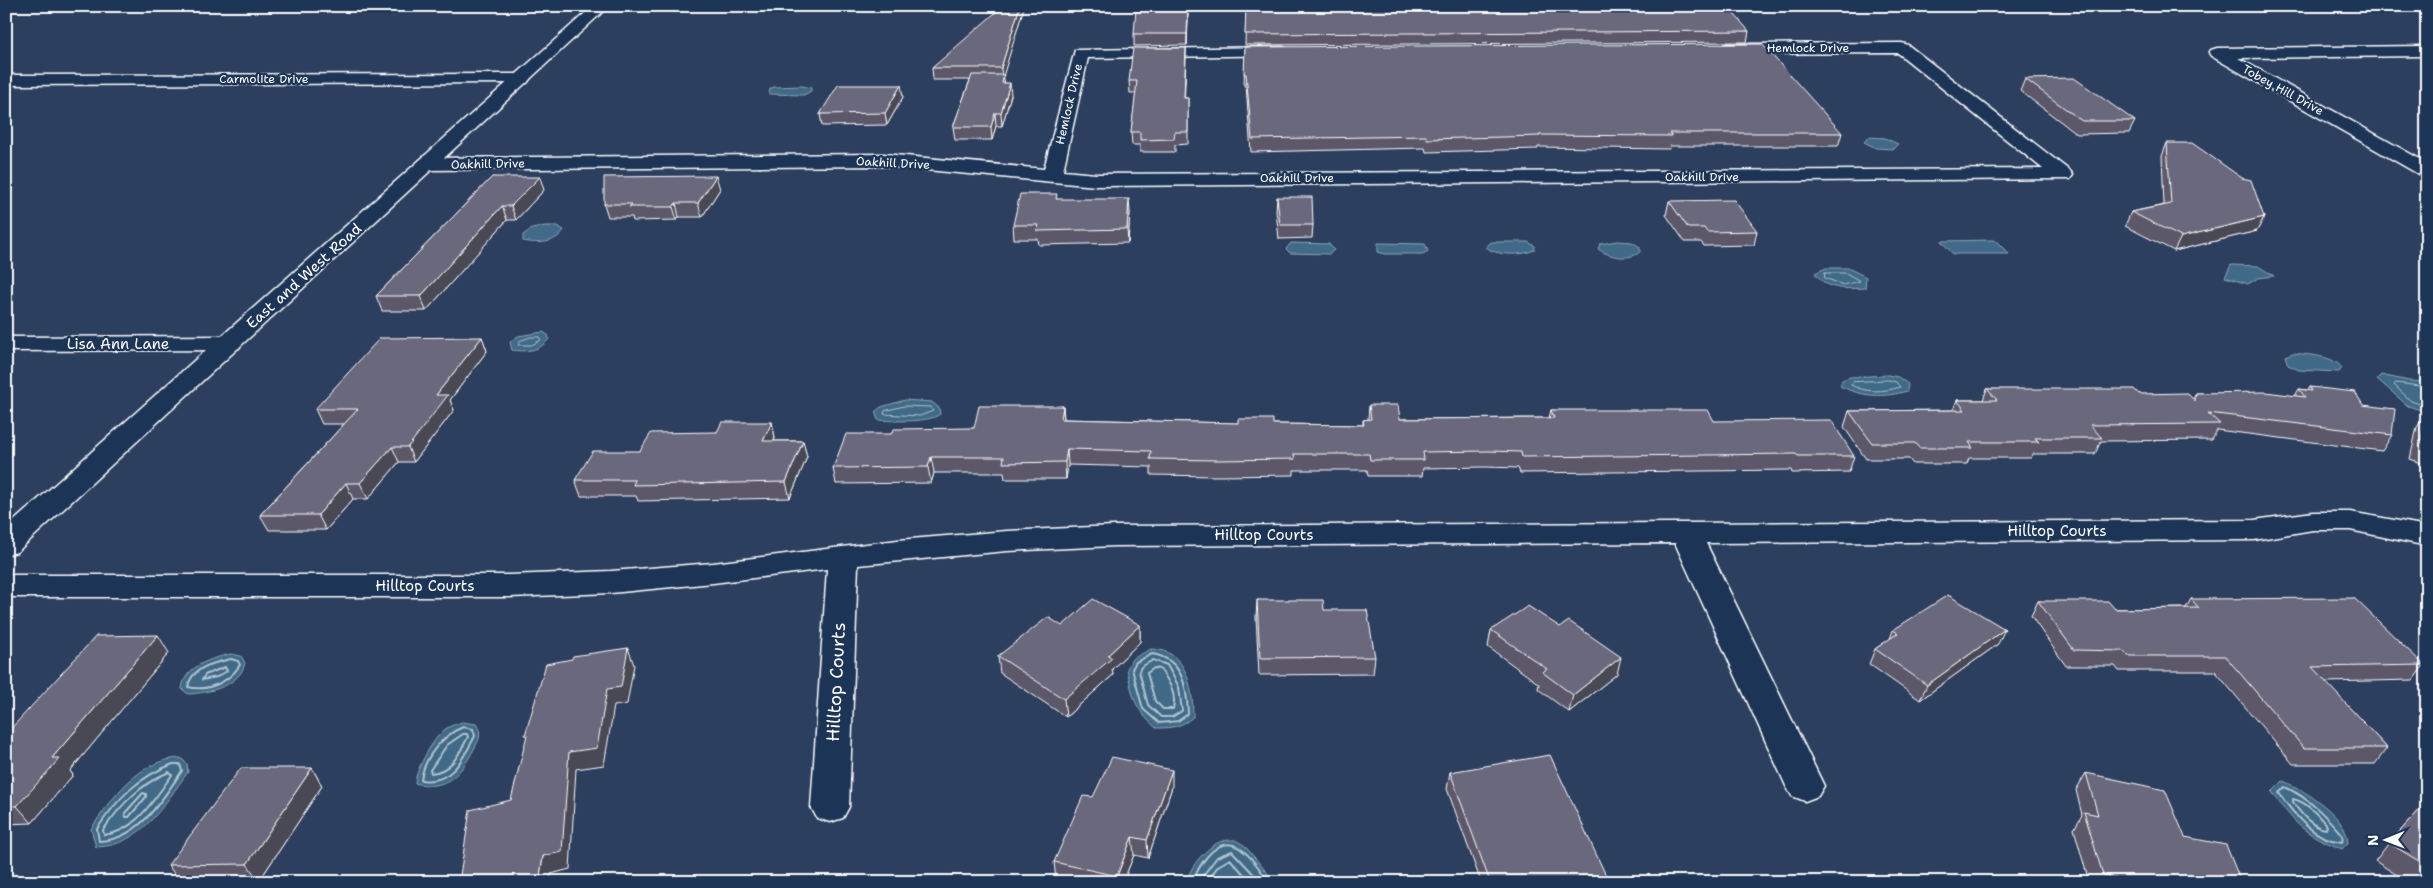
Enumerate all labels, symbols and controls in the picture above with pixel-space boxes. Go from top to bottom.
street label: Hemlock Drive [1767,40,1850,56]
street label: Tobey Hill Drive [2240,61,2327,119]
street label: Hemlock Drive [1052,62,1086,146]
street label: Carmolite Drive [219,71,309,87]
street label: Oakhill Drive [856,153,931,173]
street label: Oakhill Drive [451,155,525,173]
street label: Oakhill Drive [1665,169,1739,185]
street label: Oakhill Drive [1260,170,1334,186]
street label: East and West Road [242,218,366,333]
street label: Lisa Ann Lane [67,334,169,354]
street label: Hilltop Courts [2007,521,2107,541]
street label: Hilltop Courts [1214,525,1314,545]
street label: Hilltop Courts [375,576,475,596]
street label: Hilltop Courts [821,622,851,742]
north arrow [2360,816,2410,866]
text: N [2364,835,2382,846]

